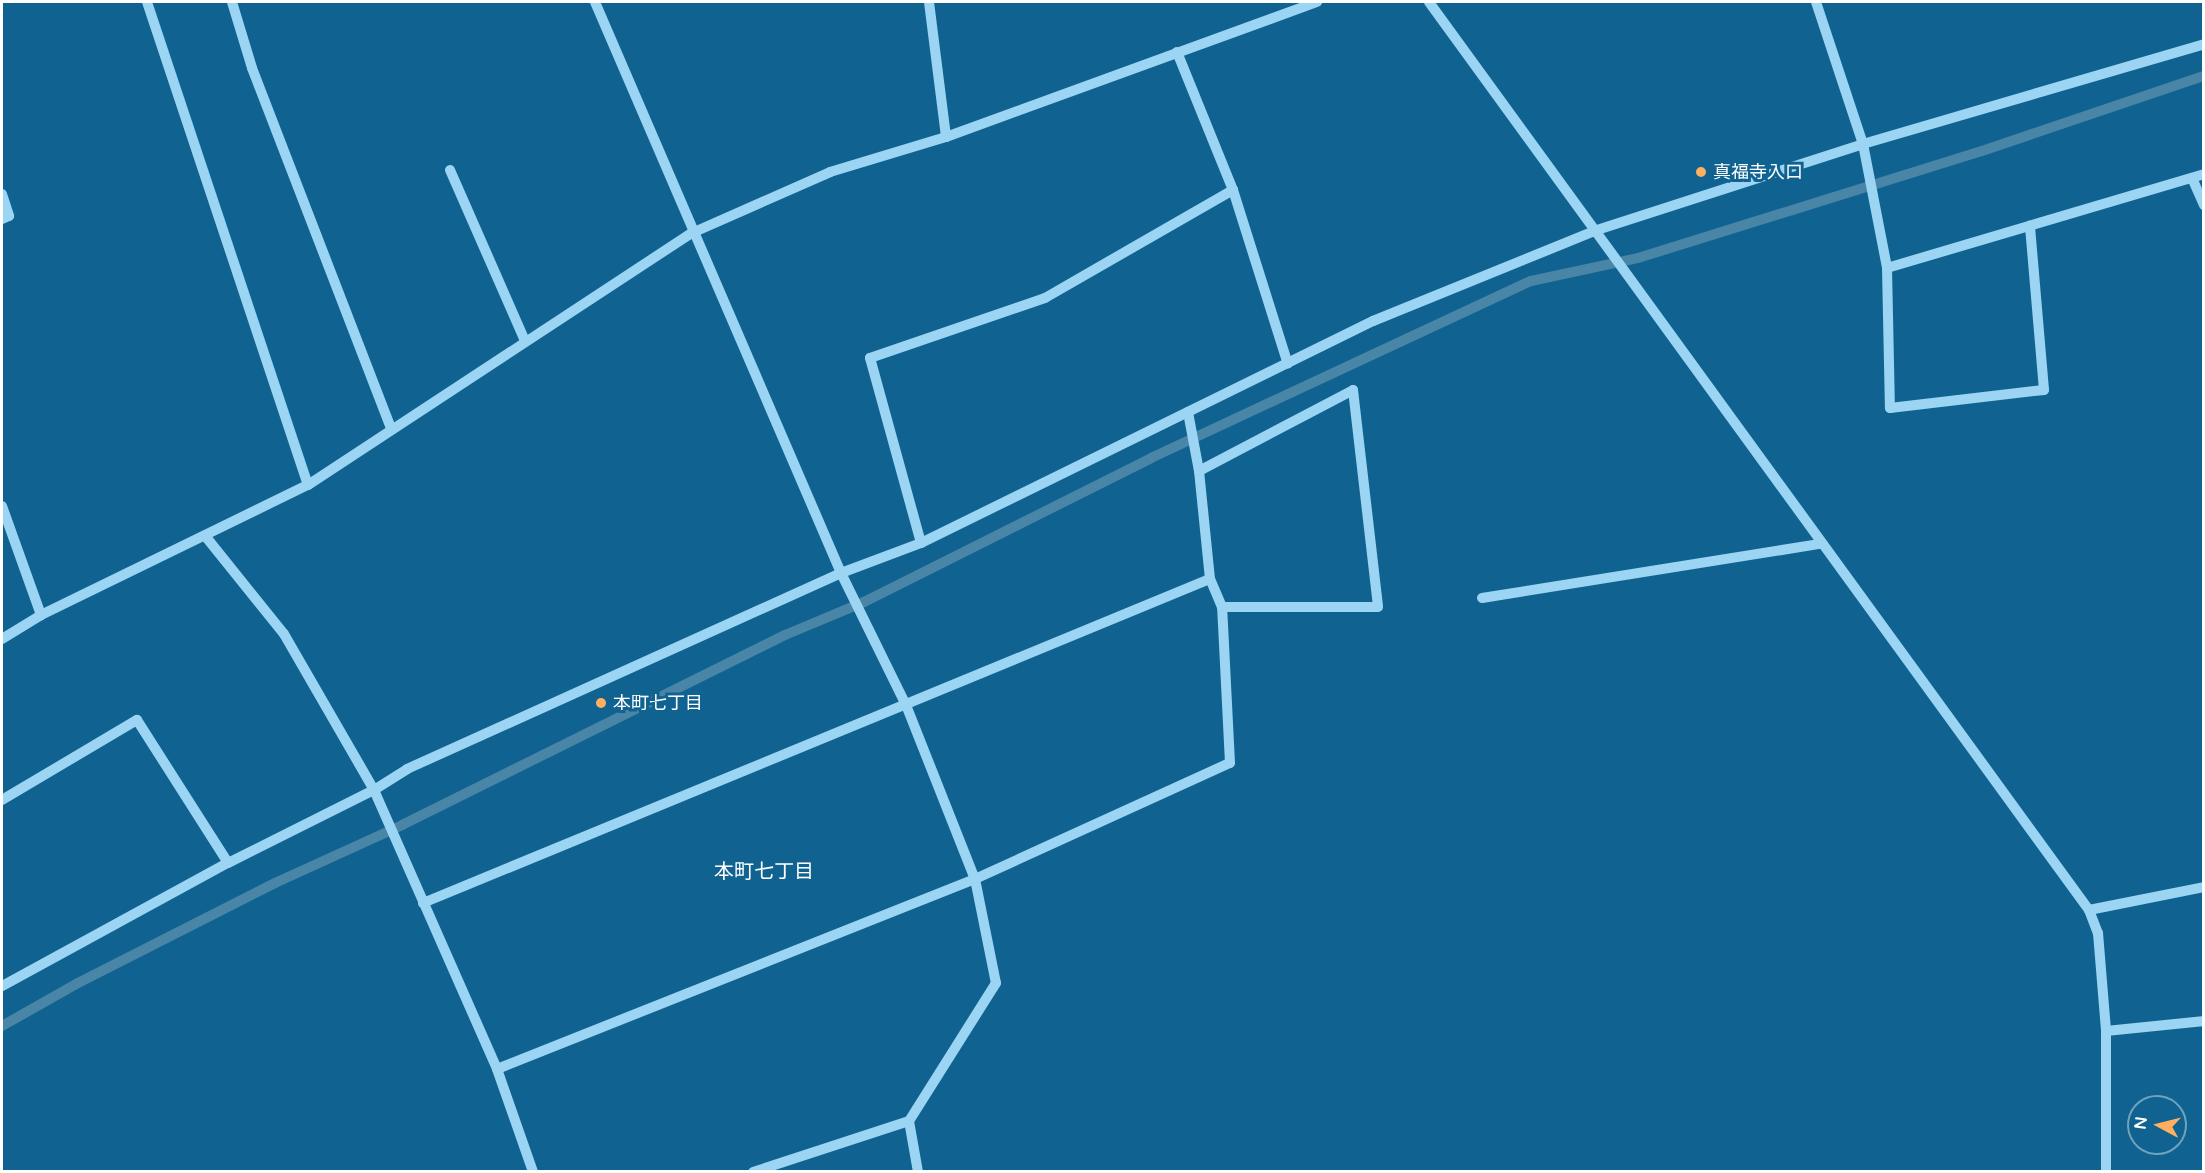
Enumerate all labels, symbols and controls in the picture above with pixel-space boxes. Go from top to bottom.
place label: 真福寺入口 [1713,161,1803,183]
marker: 真福寺入口 [1694,165,1708,179]
place label: 本町七丁目 [613,692,703,714]
marker: 本町七丁目 [594,696,608,710]
district label: 本町七丁目 [714,860,814,884]
north arrow [2127,1095,2187,1155]
text: N [2130,1115,2152,1131]

